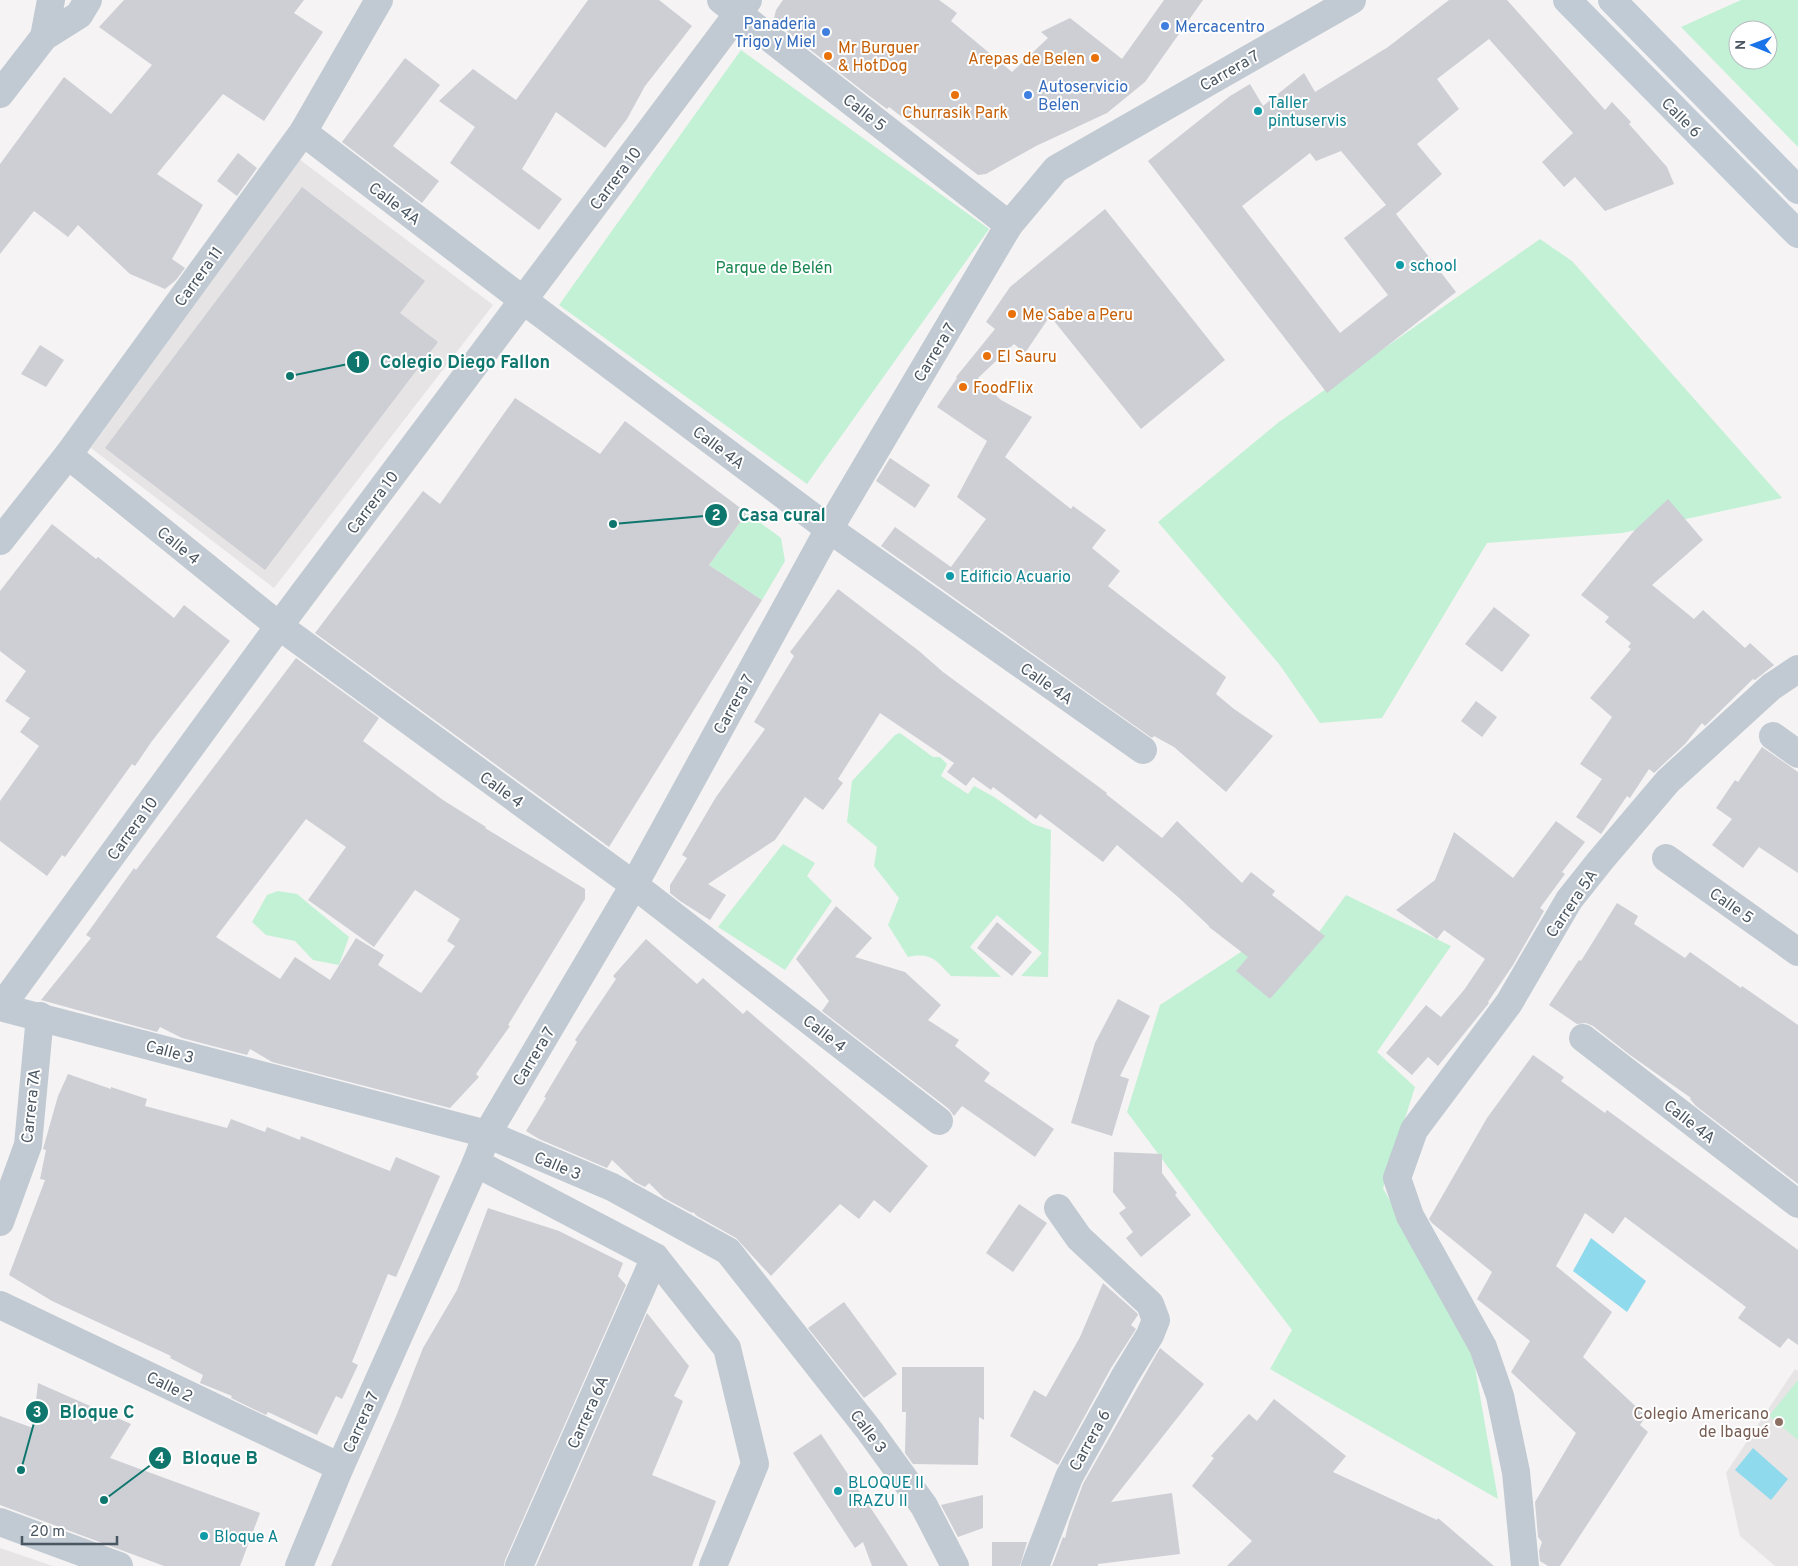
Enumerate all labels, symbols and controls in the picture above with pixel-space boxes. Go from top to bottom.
place label: Panaderia Trigo y Miel [734,15,816,53]
place label: Mercacentro [1175,18,1265,38]
marker: Mercacentro [1159,20,1171,32]
north arrow [1728,20,1778,70]
marker: Panaderia Trigo y Miel [820,26,832,38]
place label: Mr Burguer & HotDog [838,39,919,77]
text: N [1733,40,1750,50]
street label: Carrera 7 [1197,47,1263,97]
marker: Mr Burguer & HotDog [822,50,834,62]
place label: Arepas de Belen [968,50,1085,70]
marker: Arepas de Belen [1089,52,1101,64]
place label: Autoservicio Belen [1038,78,1128,116]
marker: Churrasik Park [949,89,961,101]
marker: Autoservicio Belen [1022,89,1034,101]
street label: Calle 5 [838,90,889,137]
place label: Taller pintuservis [1268,94,1347,132]
street label: Calle 6 [1656,94,1705,143]
place label: Churrasik Park [902,104,1008,124]
marker: Taller pintuservis [1252,105,1264,117]
street label: Carrera 10 [586,144,647,215]
street label: Calle 4A [364,179,424,231]
street label: Carrera 11 [171,243,228,311]
place label: school [1410,257,1457,277]
park label: Parque de Belén [716,259,832,279]
marker: school [1394,259,1406,271]
place label: Me Sabe a Peru [1022,306,1133,326]
marker: Me Sabe a Peru [1006,308,1018,320]
street label: Carrera 7 [910,320,961,386]
callout: Colegio Diego Fallon [345,345,561,378]
place label: El Sauru [997,348,1057,368]
marker: El Sauru [981,350,993,362]
text: Colegio Diego Fallon [380,352,550,375]
text: 1 [355,354,361,373]
place label: FoodFlix [973,379,1034,399]
marker: FoodFlix [957,381,969,393]
street label: Calle 4A [688,423,748,475]
street label: Carrera 10 [343,468,404,539]
callout: Casa cural [703,498,836,531]
text: Casa cural [738,505,826,528]
text: 2 [711,507,721,526]
street label: Calle 4 [152,523,203,570]
place label: Edificio Acuario [960,568,1071,588]
marker: Edificio Acuario [944,570,956,582]
street label: Calle 4A [1016,659,1076,710]
street label: Carrera 7 [710,671,759,738]
street label: Calle 4 [475,768,527,813]
street label: Carrera 10 [104,793,163,865]
street label: Carrera 5A [1542,866,1603,942]
street label: Calle 5 [1705,884,1757,929]
street label: Calle 4 [798,1011,849,1058]
street label: Carrera 7 [509,1024,560,1090]
street label: Calle 3 [143,1037,196,1069]
street label: Carrera 7A [18,1068,46,1144]
street label: Calle 4A [1659,1096,1719,1149]
street label: Calle 3 [531,1148,584,1186]
street label: Calle 2 [143,1368,196,1408]
street label: Carrera 6A [564,1373,614,1452]
street label: Carrera 7 [339,1389,384,1457]
callout: Bloque C [25,1396,145,1429]
text: Bloque C [60,1402,134,1425]
text: 3 [33,1404,42,1423]
place label: Colegio Americano de Ibagué [1633,1405,1769,1443]
street label: Calle 3 [845,1407,890,1458]
street label: Carrera 6 [1066,1407,1116,1475]
marker: Colegio Americano de Ibagué [1773,1416,1785,1428]
callout: Bloque B [147,1441,268,1474]
text: Bloque B [182,1448,258,1471]
text: 4 [155,1450,165,1469]
place label: BLOQUE II IRAZU II [848,1474,924,1512]
marker: BLOQUE II IRAZU II [832,1485,844,1497]
scale bar [22,1514,118,1546]
text: 20 m [30,1523,65,1542]
place label: Bloque A [214,1528,279,1548]
marker: Bloque A [198,1530,210,1542]

